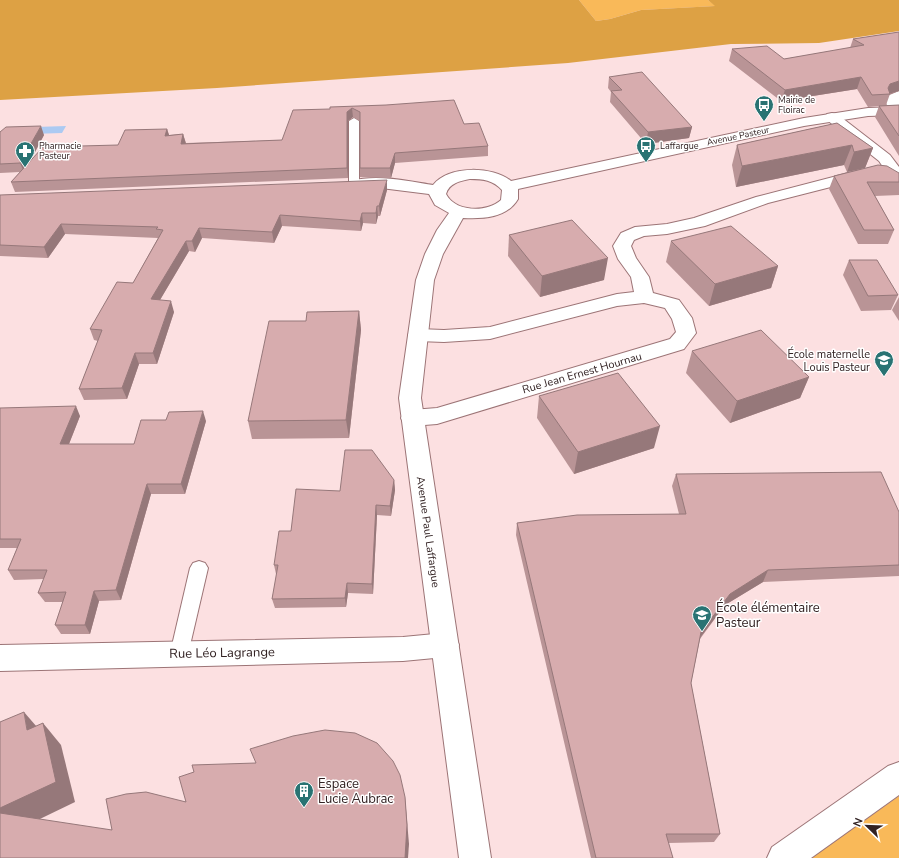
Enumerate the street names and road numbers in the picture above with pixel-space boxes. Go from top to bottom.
street label: Avenue Pasteur [706,123,771,148]
street label: Rue Jean Ernest Hournau [520,349,644,397]
street label: Avenue Paul Laffargue [413,475,443,589]
street label: Rue Léo Lagrange [169,643,275,663]

